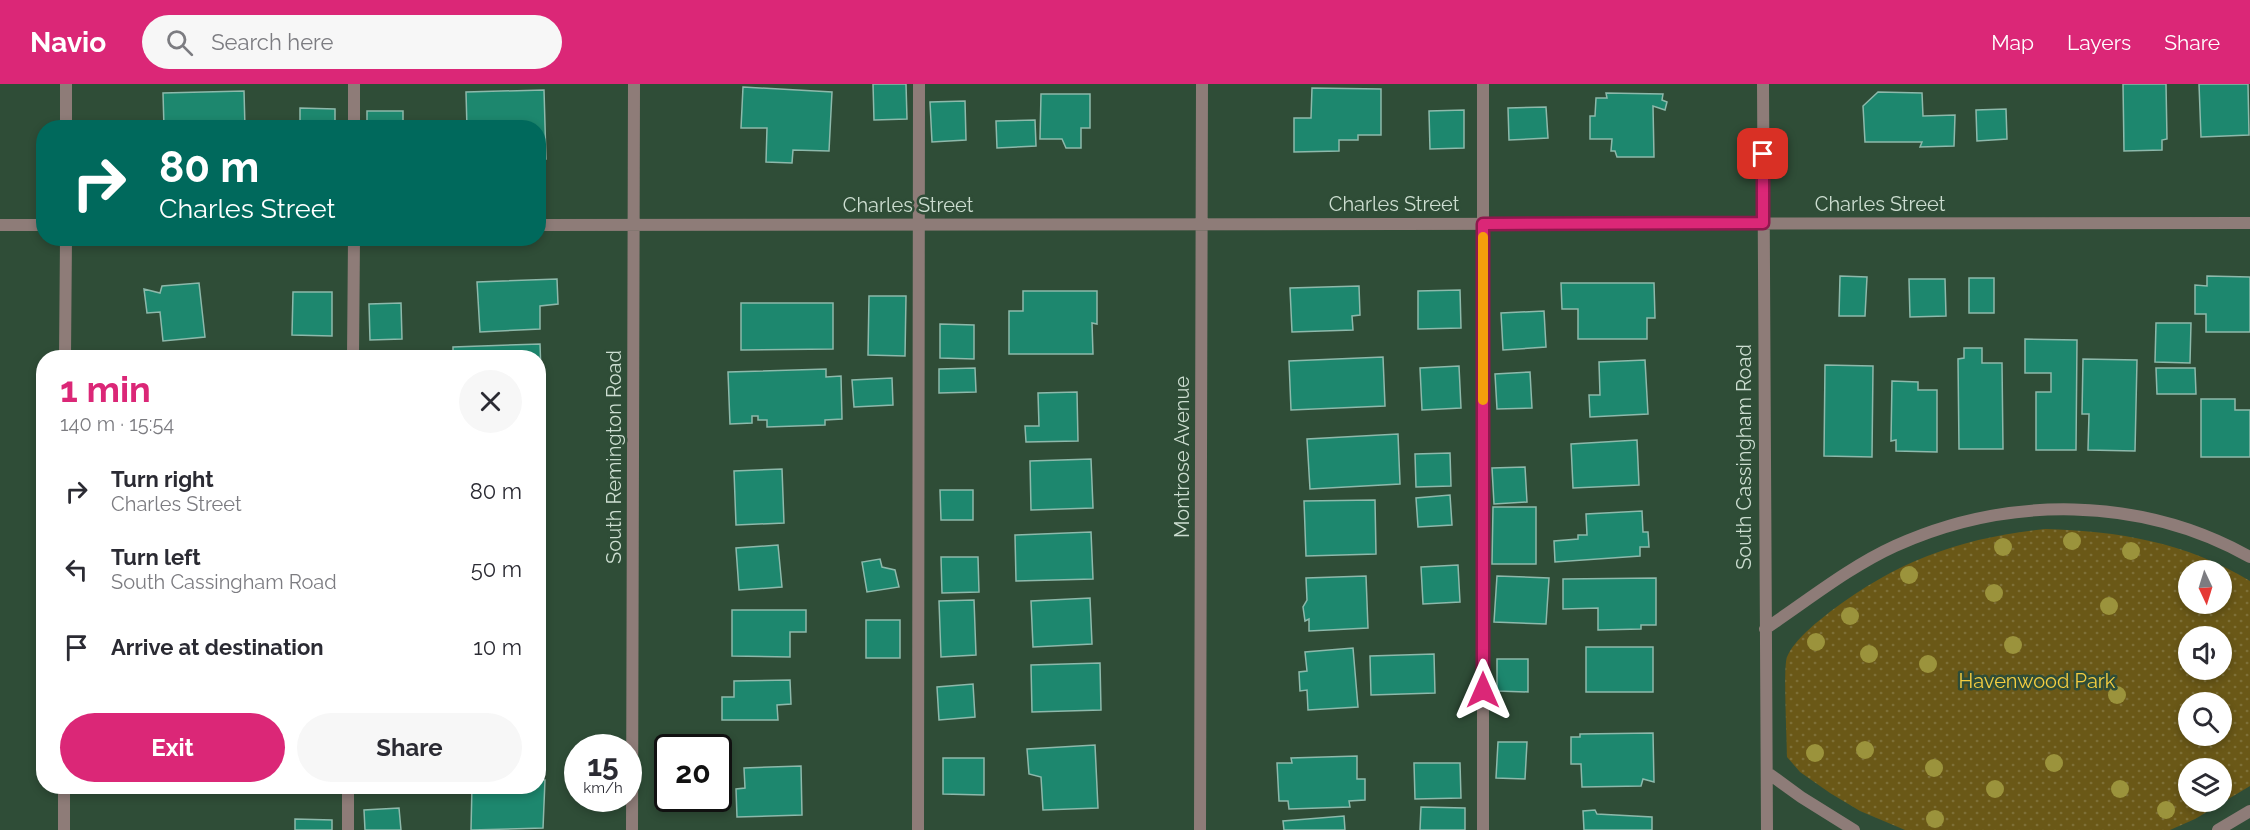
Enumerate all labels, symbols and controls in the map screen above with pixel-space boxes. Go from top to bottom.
search box [142,15,562,69]
text: Navio [30,26,106,59]
icon: search [163,26,196,59]
text: Search here [211,29,333,55]
text: Map [1991,30,2034,55]
text: Layers [2067,30,2131,55]
text: Share [2164,30,2220,55]
pin [1737,128,1788,179]
icon: arrive [1746,137,1779,170]
text: 80 m [159,143,259,192]
icon: right [60,144,138,222]
street label: Charles Street [1329,192,1460,216]
street label: Charles Street [1815,192,1946,216]
text: Charles Street [159,193,335,224]
street label: Charles Street [843,193,974,217]
street label: South Cassingham Road [1732,344,1756,570]
street label: South Remington Road [602,350,626,564]
text: 1 min [60,368,151,410]
button: close [459,370,522,433]
street label: Montrose Avenue [1170,376,1194,538]
text: 140 m · 15:54 [60,412,174,436]
text: Turn right [111,466,214,492]
icon: right [60,475,93,508]
text: 80 m [470,478,522,504]
text: Charles Street [111,492,242,516]
text: Turn left [111,544,201,570]
icon: left [60,553,93,586]
text: 50 m [471,556,522,582]
north arrow [2178,560,2232,614]
map controls [2178,560,2232,812]
text: South Cassingham Road [111,570,337,594]
button: sound [2178,626,2232,680]
icon: arrive [60,631,93,664]
text: Arrive at destination [111,634,324,660]
text: 10 m [473,634,522,660]
position arrow [1451,658,1515,722]
park label: Havenwood Park [1959,669,2116,693]
button: search [2178,692,2232,746]
button: Exit [60,713,285,782]
button: Share [297,713,522,782]
speed limit sign: 20 [654,734,732,812]
text: 15 [587,748,619,783]
button: layers [2178,758,2232,812]
text: km/h [583,779,623,797]

